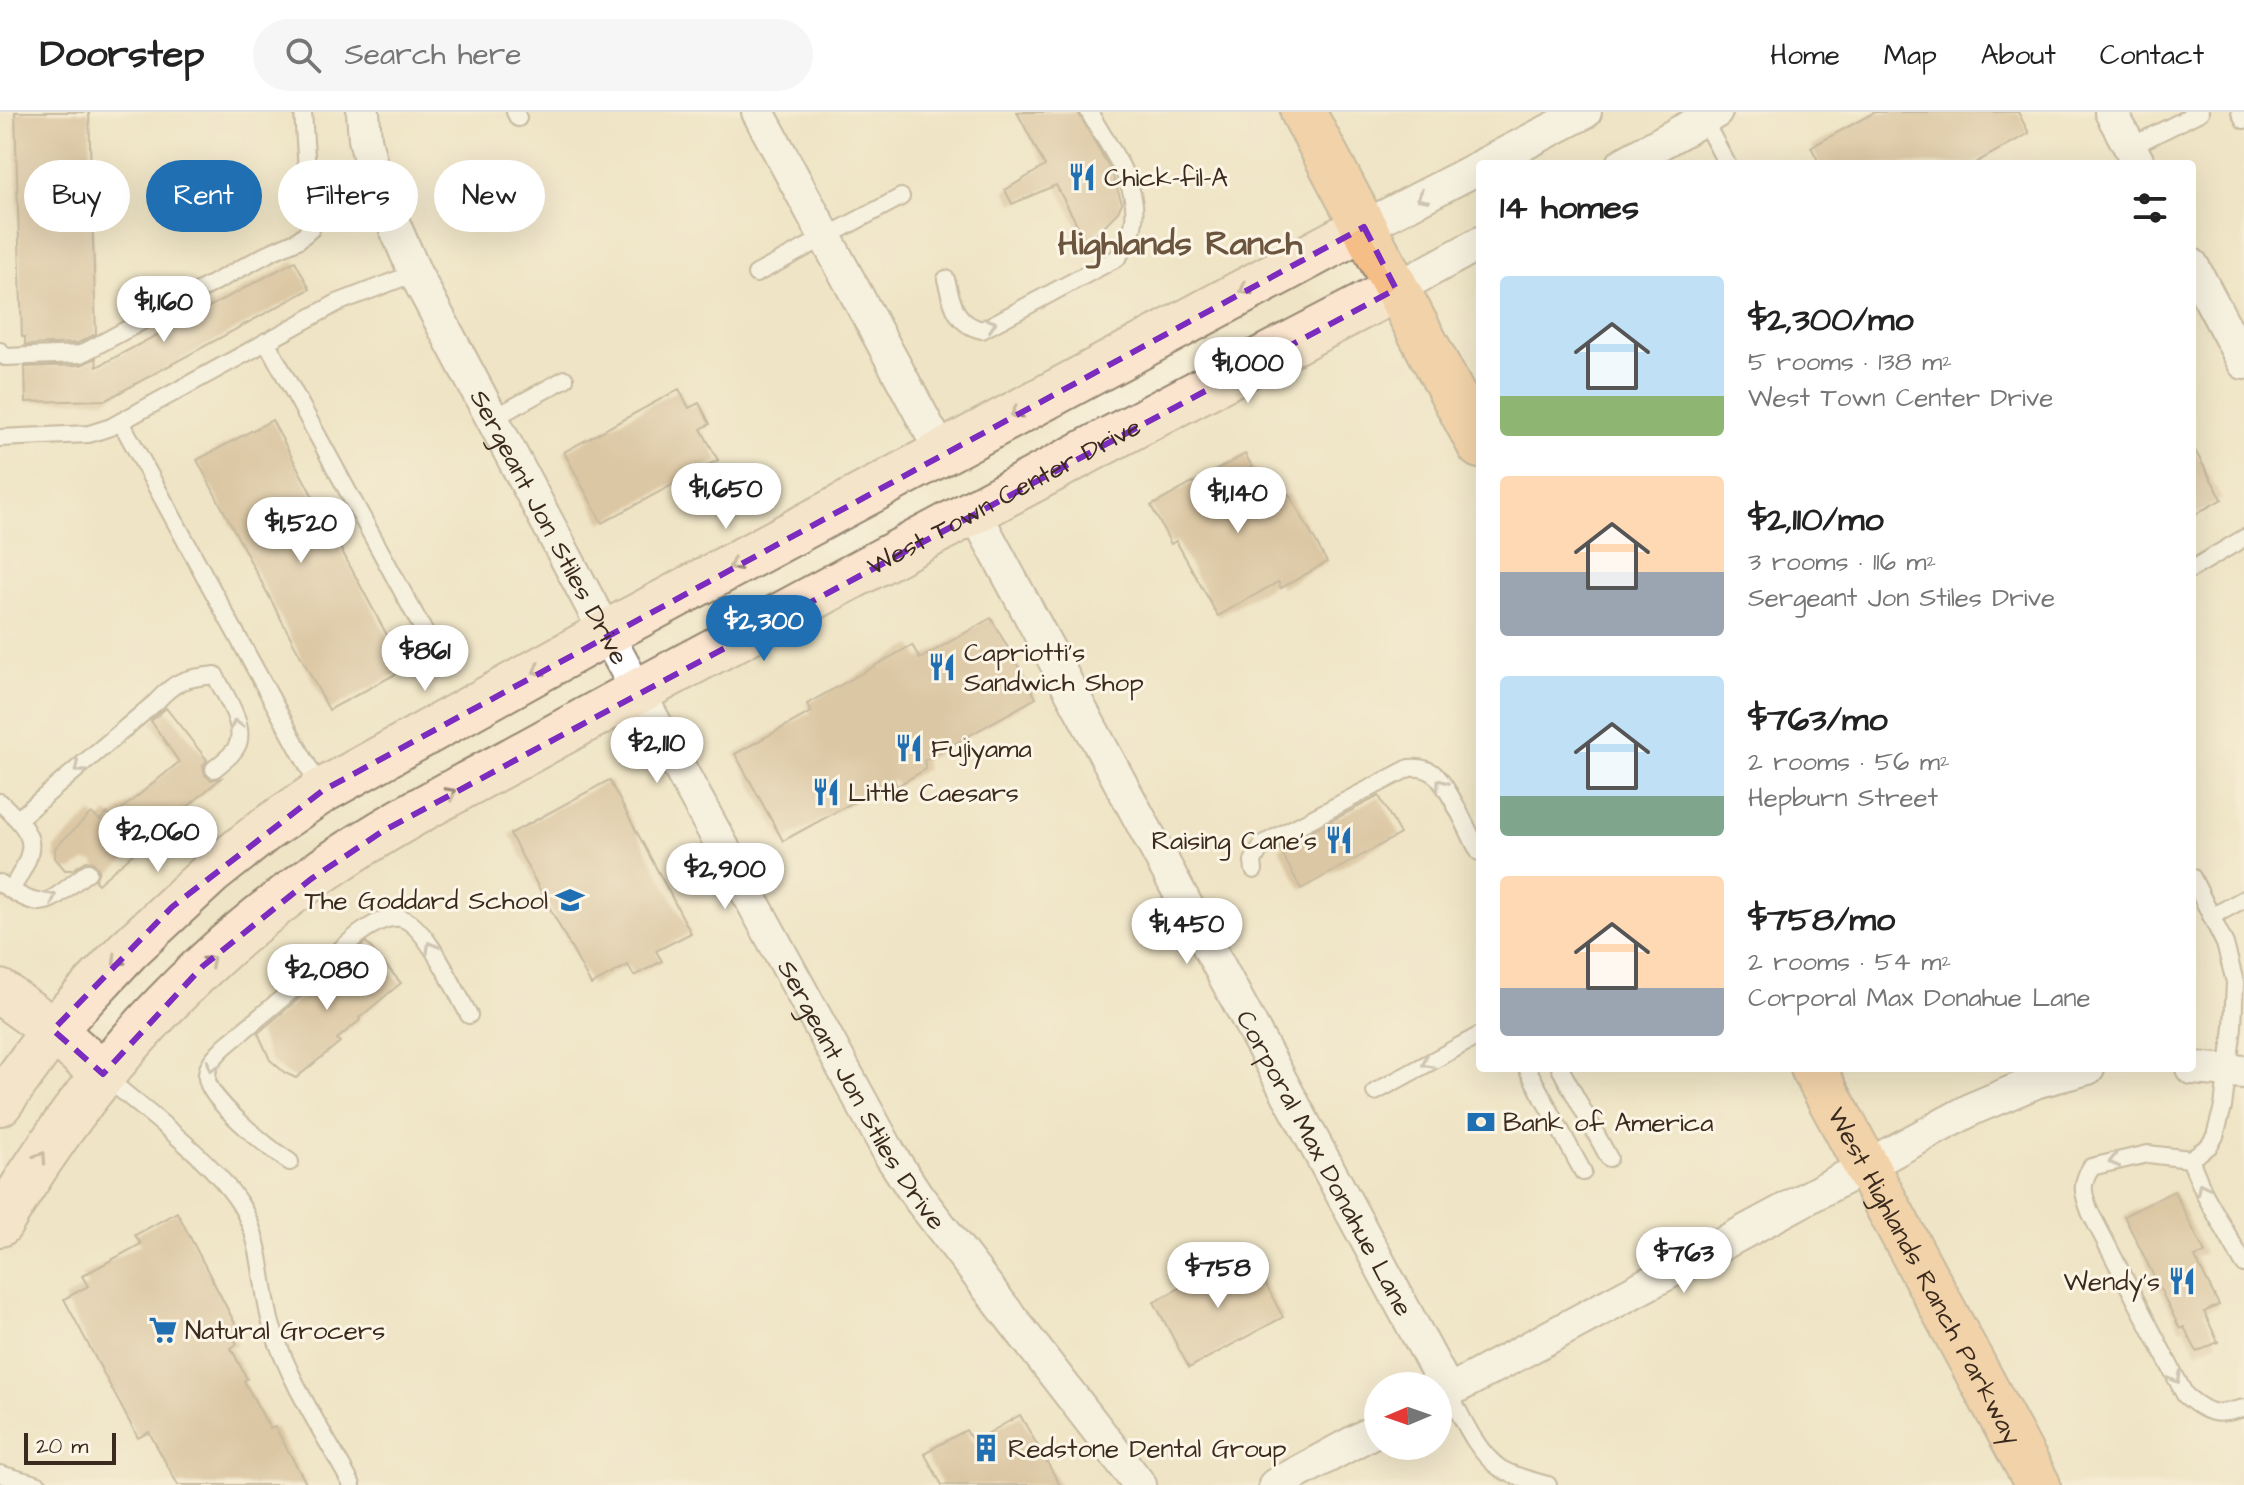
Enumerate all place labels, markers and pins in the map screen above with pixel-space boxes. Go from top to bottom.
place label: Chick-fil-A [1104,160,1228,196]
restaurant icon: Chick-fil-A [1067,162,1097,192]
pin: $1,160 [99,276,229,344]
pin: $1,000 [1183,337,1313,405]
pin: $1,650 [661,463,791,531]
pin: $1,140 [1173,467,1303,535]
pin: $1,520 [236,497,366,565]
pin: $2,300 [699,595,829,663]
pin: $861 [378,625,472,693]
place label: Capriotti's Sandwich Shop [964,635,1144,701]
restaurant icon: Capriotti's Sandwich Shop [927,652,957,682]
pin: $2,110 [592,717,722,785]
place label: Fujiyama [931,731,1032,769]
restaurant icon: Fujiyama [894,733,924,763]
place label: Little Caesars [848,775,1019,811]
restaurant icon: Little Caesars [811,777,841,807]
pin: $2,060 [93,806,223,874]
place label: Raising Cane's [1152,823,1317,861]
restaurant icon: Raising Cane's [1324,825,1354,855]
pin: $2,900 [660,843,790,911]
place label: The Goddard School [304,883,548,919]
school or university icon: The Goddard School [555,885,585,915]
pin: $1,450 [1122,898,1252,966]
pin: $2,080 [262,944,392,1012]
place label: Bank of America [1503,1105,1714,1141]
bank icon: Bank of America [1466,1107,1496,1137]
pin: $763 [1637,1227,1731,1295]
pin: $758 [1171,1242,1265,1310]
place label: Wendy's [2064,1264,2160,1302]
restaurant icon: Wendy's [2167,1266,2197,1296]
place label: Natural Grocers [185,1313,385,1349]
supermarket icon: Natural Grocers [148,1315,178,1345]
place label: Redstone Dental Group [1008,1431,1286,1467]
building icon: Redstone Dental Group [971,1433,1001,1463]

